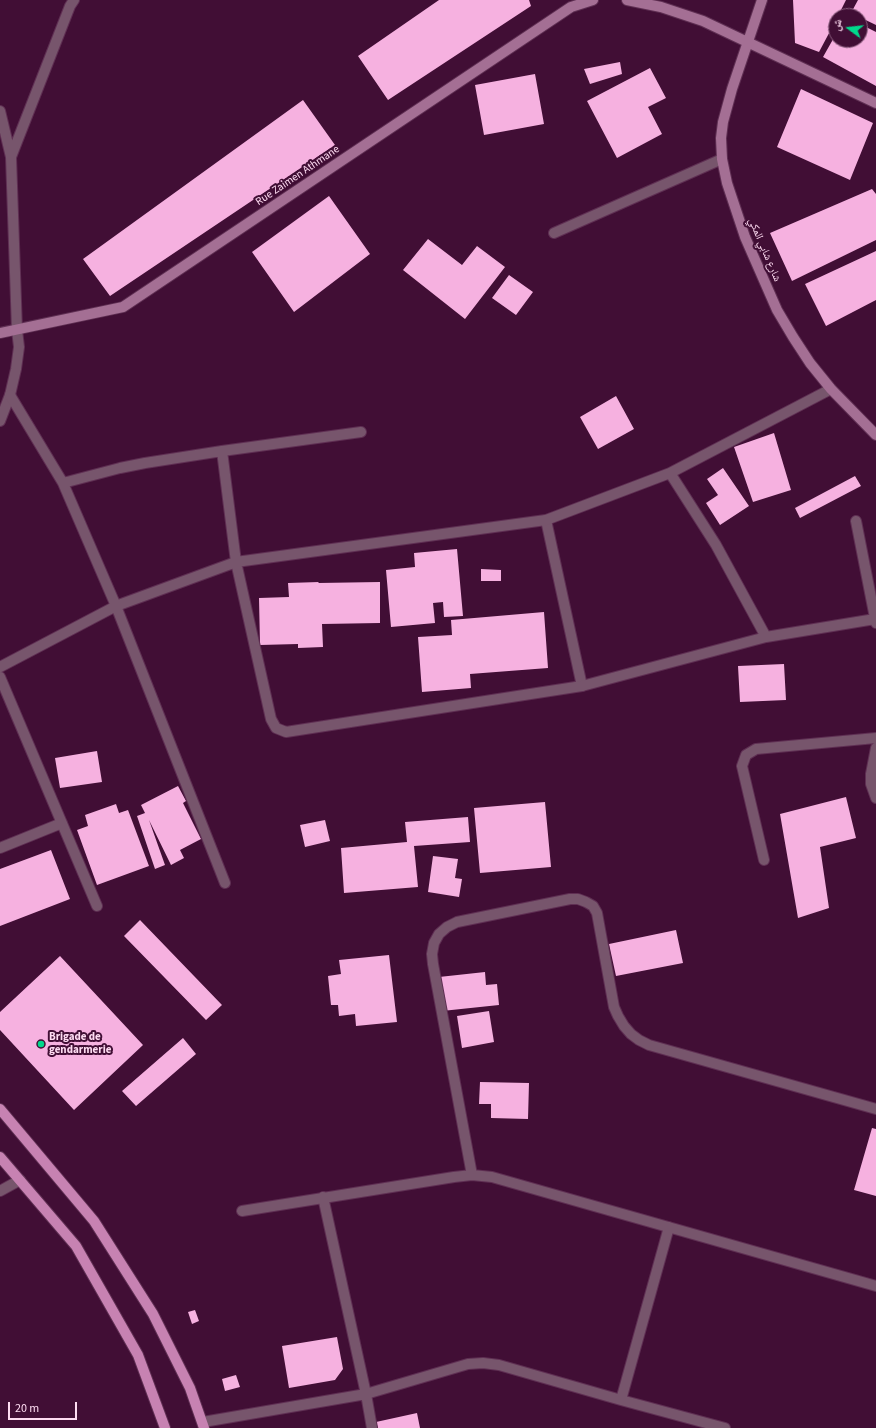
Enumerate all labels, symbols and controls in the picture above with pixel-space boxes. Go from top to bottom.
north arrow [828,8,868,48]
text: ش [828,17,846,33]
street label: Rue Zaimen Athmane [254,143,342,209]
street label: شارع شابي المكي [745,216,783,284]
place label: Brigade de gendarmerie [49,1031,111,1057]
marker: Brigade de gendarmerie [36,1039,46,1049]
scale bar [10,1394,79,1420]
text: 20 m [15,1400,39,1417]

